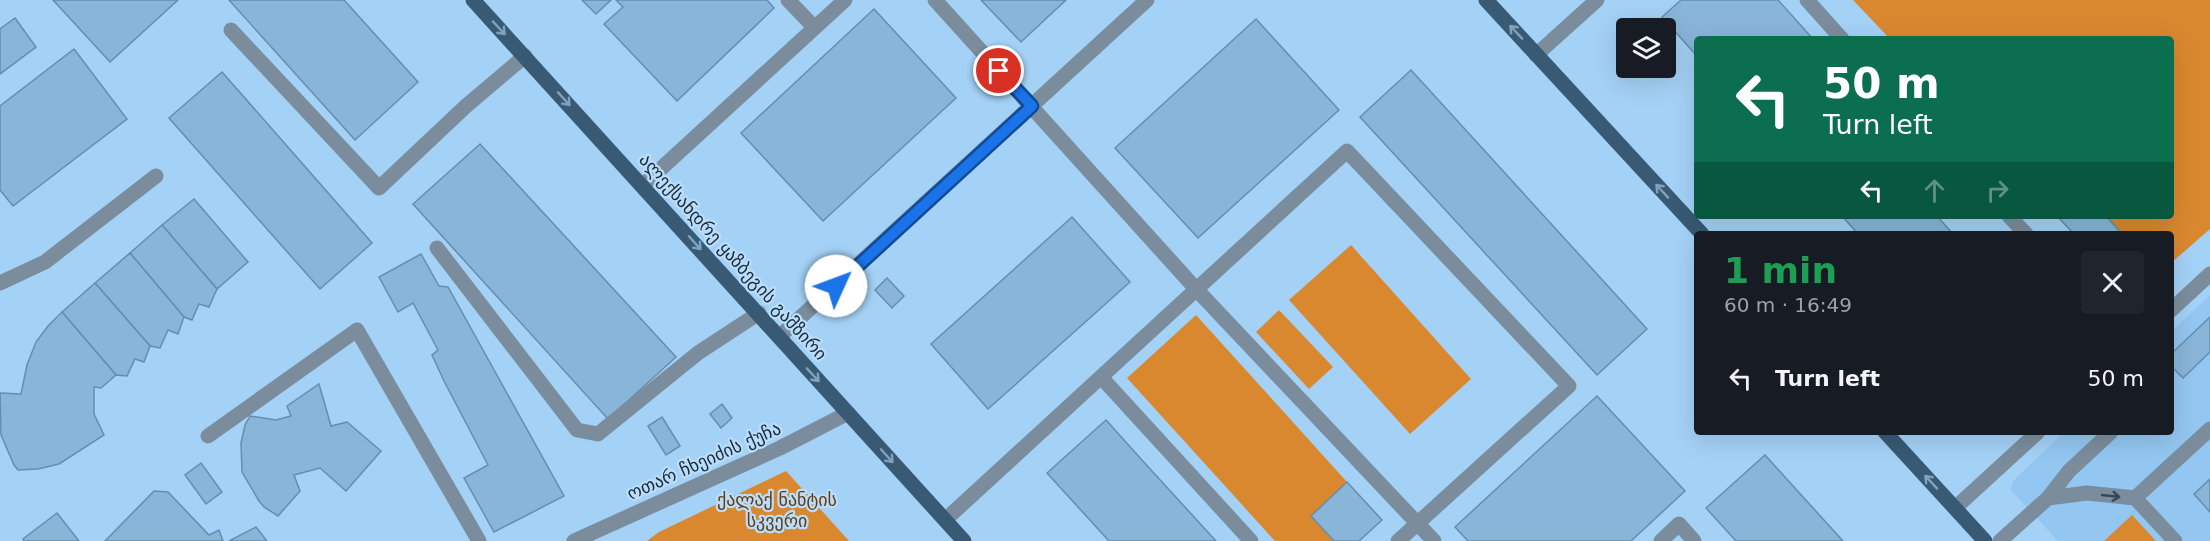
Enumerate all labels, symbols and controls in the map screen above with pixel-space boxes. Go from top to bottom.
map controls [1616,18,1676,78]
button: layers [1616,18,1676,78]
one-way arrow [491,20,506,35]
one-way arrow [1508,25,1523,40]
pin [973,45,1024,96]
icon: arrive [982,54,1015,87]
text: 50 m [1823,59,1940,108]
icon: left [1724,60,1802,138]
one-way arrow [557,91,571,106]
text: Turn left [1823,109,1933,140]
street label: ალექსანდრე ყაზბეგის გამზირი [635,149,832,364]
icon: left [1855,174,1888,207]
icon: ahead [1918,174,1951,207]
icon: right [1981,174,2014,207]
one-way arrow [1655,184,1669,199]
one-way arrow [688,236,702,251]
text: 1 min [1724,250,1837,291]
button: close [2081,251,2144,314]
position arrow [804,254,868,318]
text: 60 m · 16:49 [1724,293,1852,317]
icon: left [1724,362,1757,395]
text: Turn left [1775,366,1880,391]
text: 50 m [2088,366,2144,391]
one-way arrow [806,367,820,382]
street label: ოთარ ჩხეიძის ქუჩა [624,417,784,504]
one-way arrow [880,448,894,463]
one-way arrow [1924,475,1938,490]
park label: ქალაქ ნანტის სკვერი [717,489,837,531]
one-way arrow [2101,491,2120,502]

